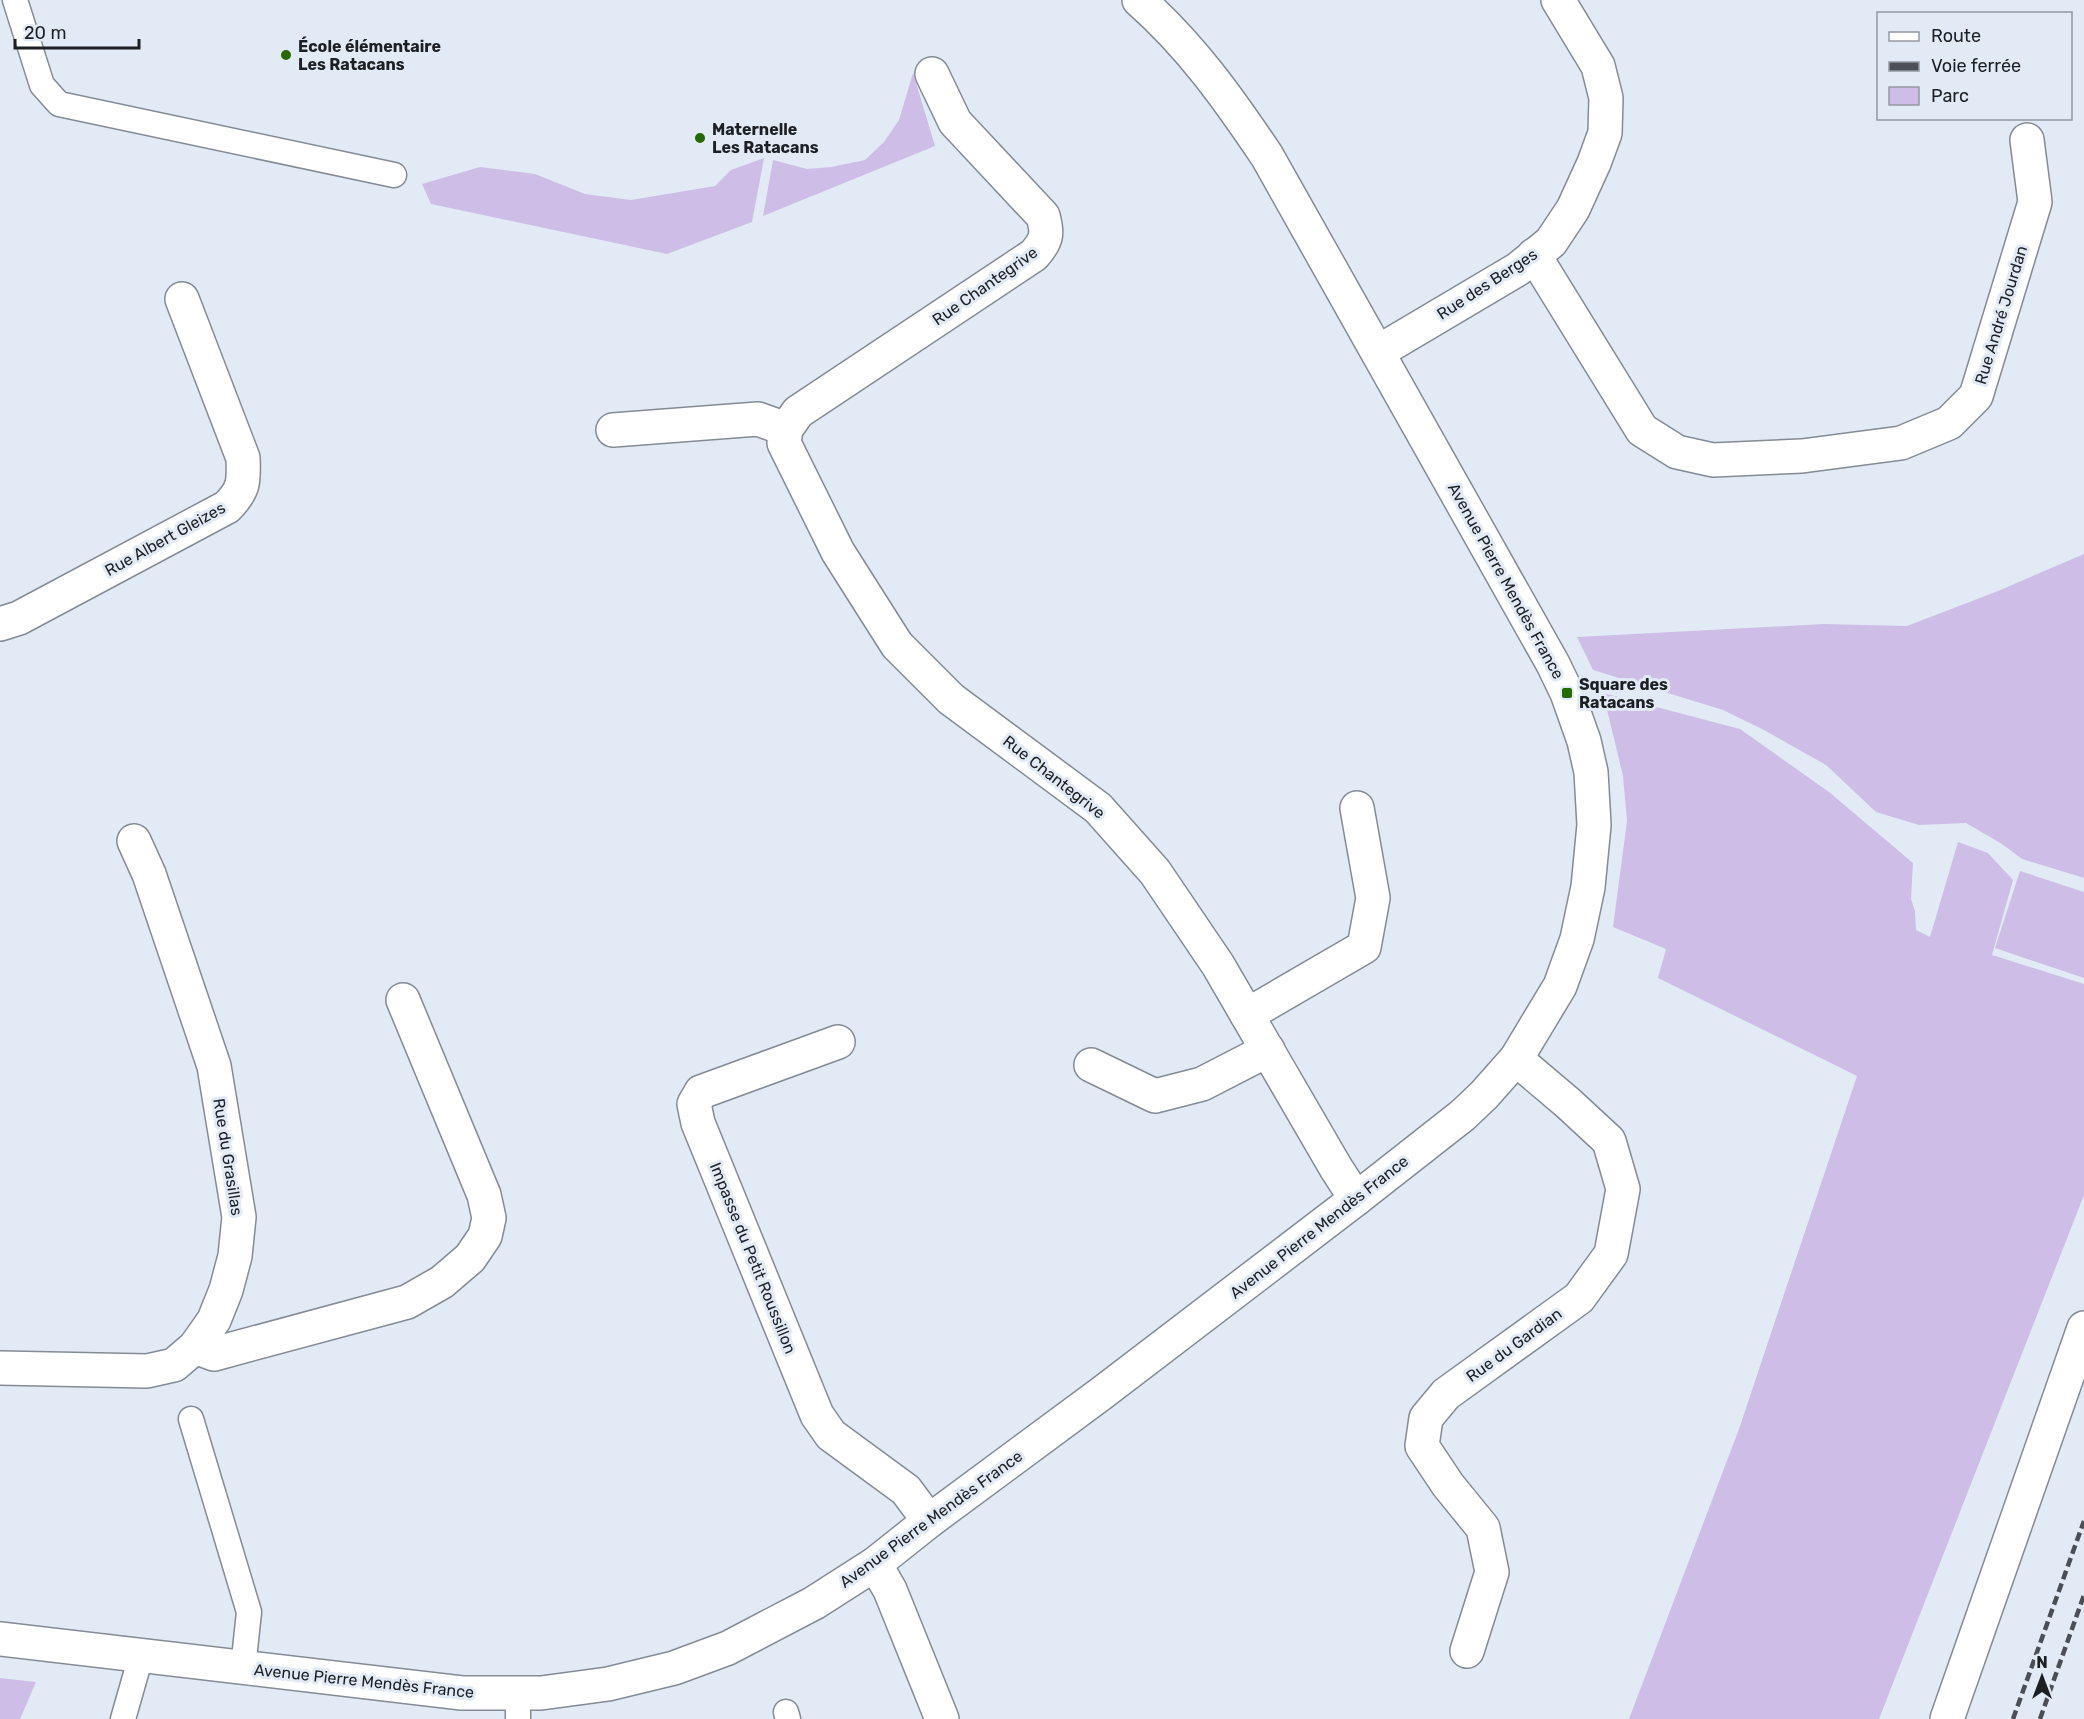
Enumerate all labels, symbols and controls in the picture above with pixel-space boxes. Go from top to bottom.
scale bar [15,12,140,50]
legend [1877,12,2072,120]
text: 20 m [24,22,66,44]
text: Route [1931,25,1981,47]
place label: École élémentaire Les Ratacans [298,36,441,74]
marker: École élémentaire Les Ratacans [279,48,293,62]
text: Voie ferrée [1931,55,2021,77]
text: Parc [1931,85,1969,107]
place label: Maternelle Les Ratacans [712,120,819,157]
marker: Maternelle Les Ratacans [693,131,707,145]
street label: Rue Chantegrive [929,243,1041,329]
street label: Rue André Jourdan [1971,243,2031,387]
street label: Rue des Berges [1433,244,1541,324]
street label: Avenue Pierre Mendès France [1444,480,1568,682]
street label: Rue Albert Gleizes [101,498,229,580]
place label: Square des Ratacans [1579,675,1668,712]
marker: Square des Ratacans [1560,686,1574,700]
street label: Rue Chantegrive [999,731,1109,823]
street label: Rue du Grasillas [209,1097,247,1217]
street label: Avenue Pierre Mendès France [1226,1151,1412,1303]
street label: Impasse du Petit Roussillon [706,1160,800,1356]
street label: Rue du Gardian [1462,1304,1566,1386]
street label: Avenue Pierre Mendès France [836,1446,1026,1592]
north arrow [2012,1647,2072,1707]
text: N [2036,1653,2048,1672]
street label: Avenue Pierre Mendès France [253,1660,475,1702]

